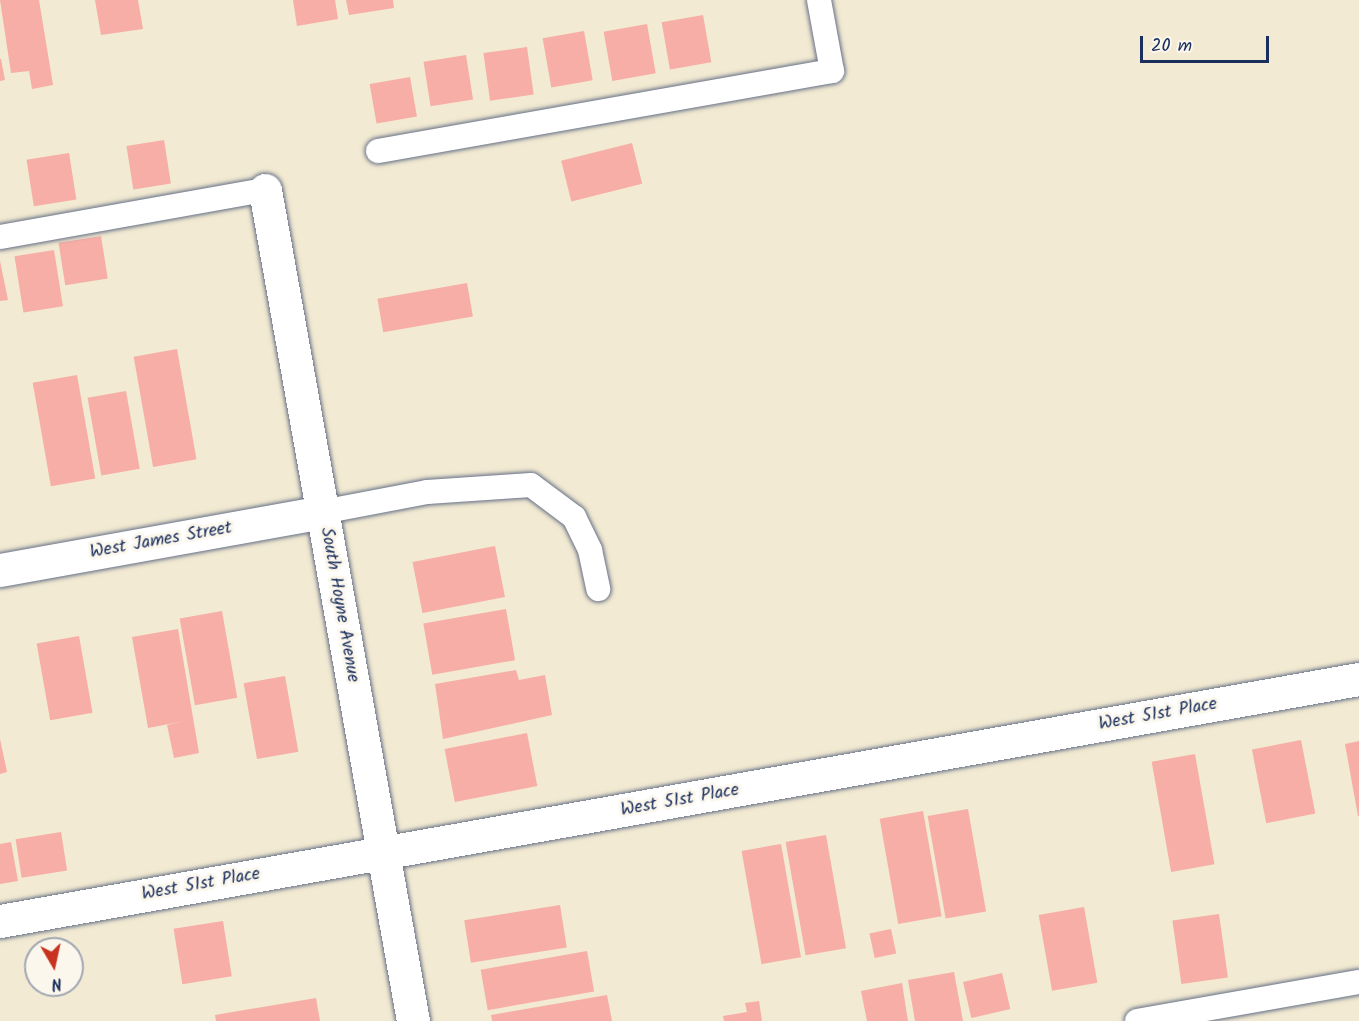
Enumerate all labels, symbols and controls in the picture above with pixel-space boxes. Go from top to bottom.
scale bar [1143,24,1272,62]
text: 20 m [1151,32,1192,61]
street label: West James Street [88,518,234,564]
street label: South Hoyne Avenue [315,526,363,684]
street label: West 51st Place [1097,694,1219,736]
street label: West 51st Place [619,780,741,822]
street label: West 51st Place [140,864,262,906]
north arrow [24,937,84,997]
text: N [50,970,64,996]

